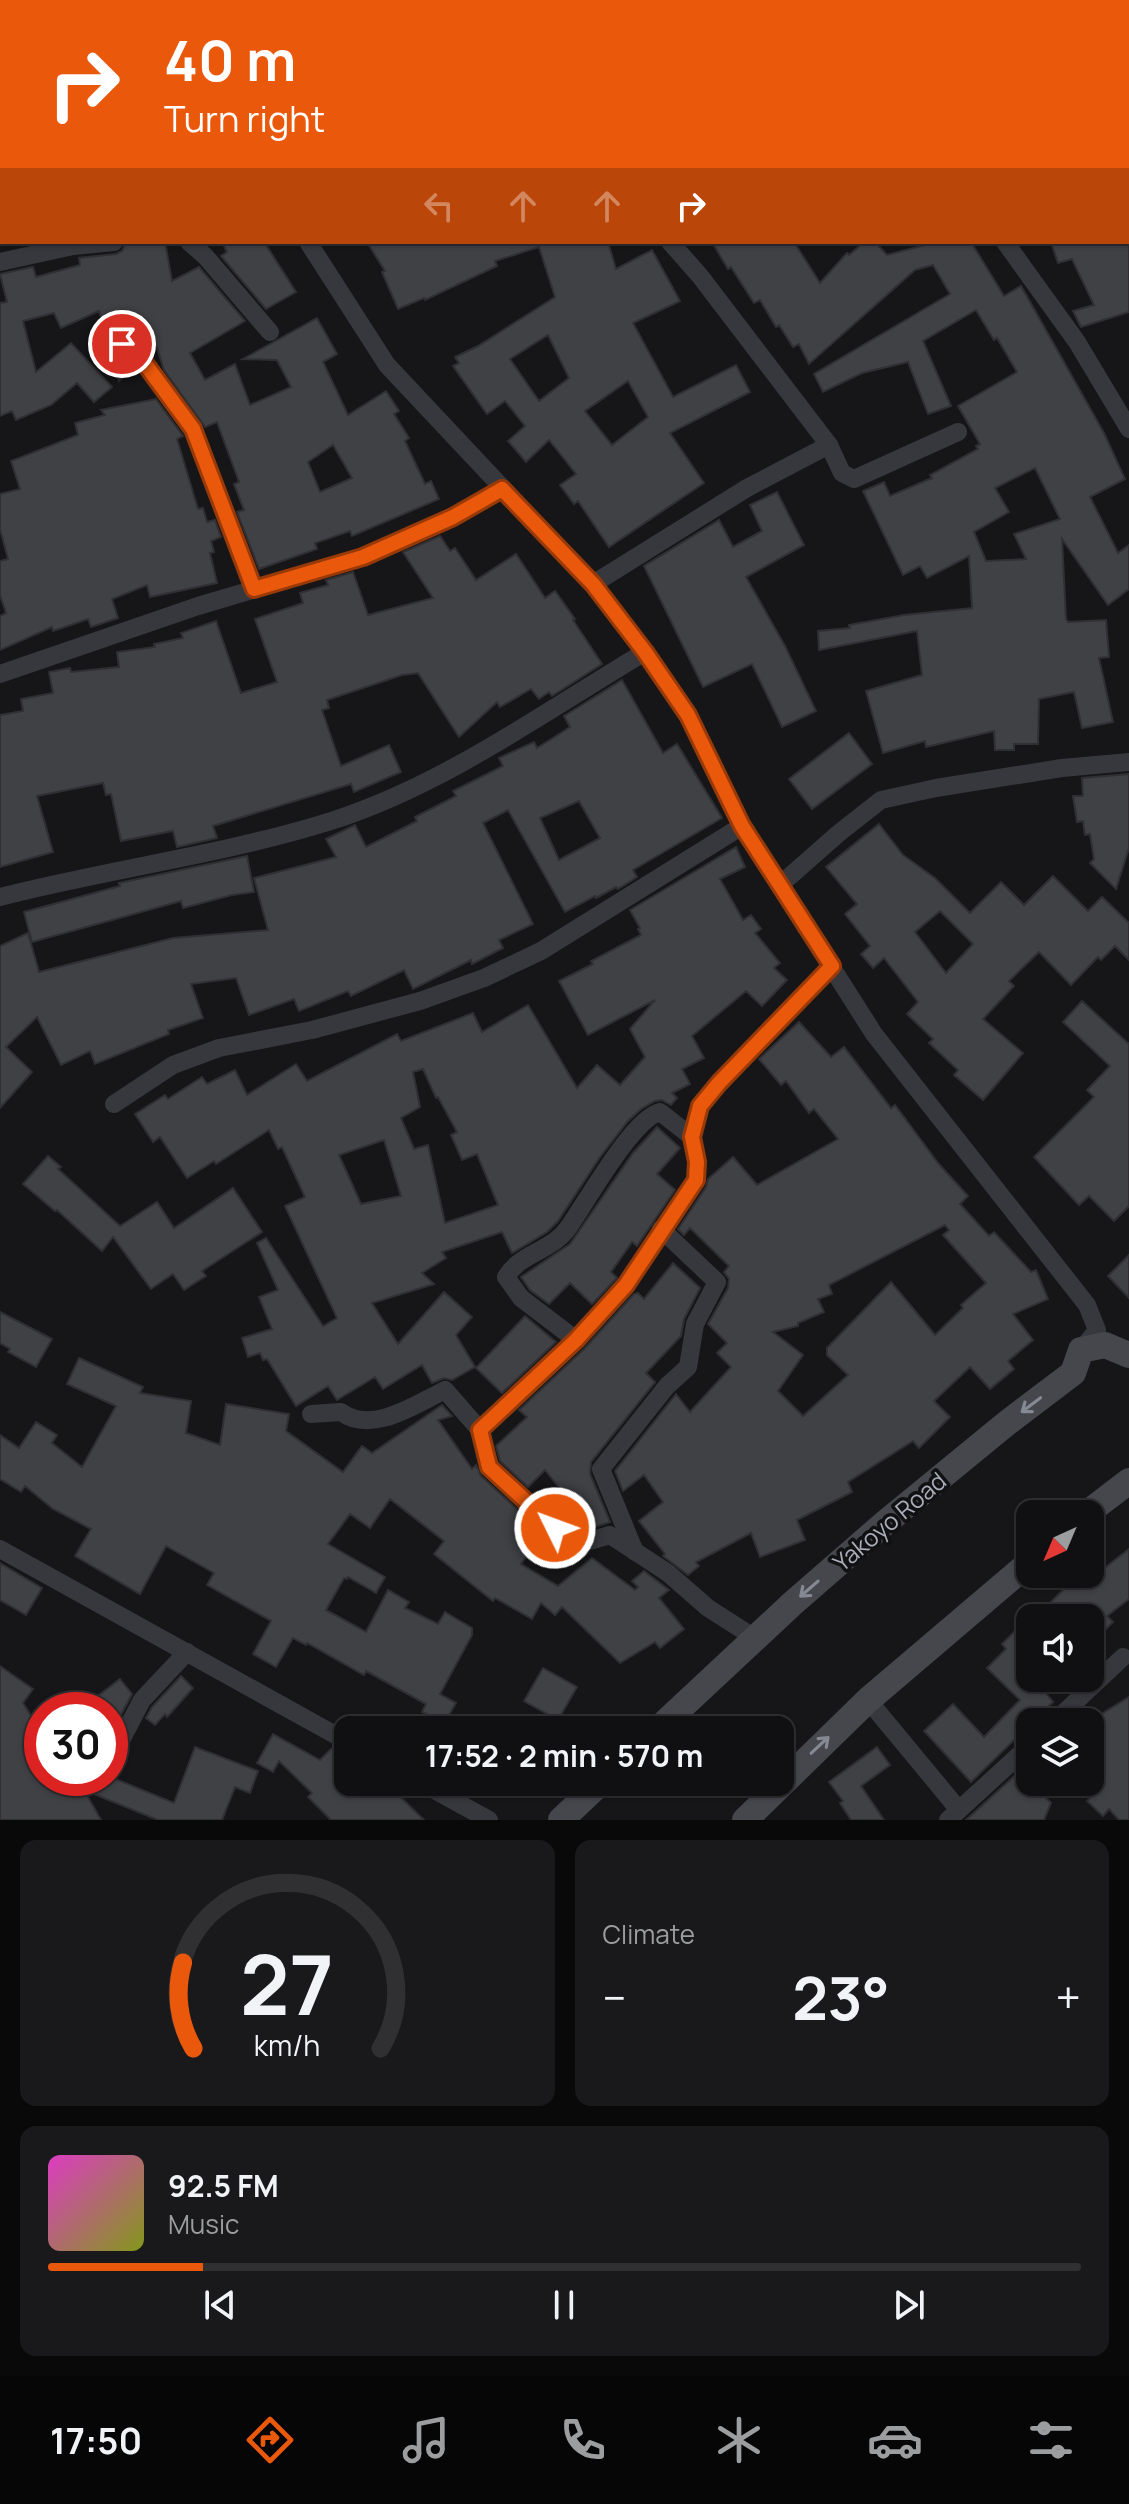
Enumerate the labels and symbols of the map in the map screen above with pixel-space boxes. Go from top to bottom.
pin [88,310,156,378]
one-way arrow [1020,1397,1042,1413]
street label: Yakoyo Road [825,1464,953,1578]
position arrow [513,1486,597,1570]
north arrow [1016,1500,1104,1588]
one-way arrow [800,1580,820,1598]
speed limit sign: 30 [24,1692,128,1796]
one-way arrow [810,1736,830,1755]

